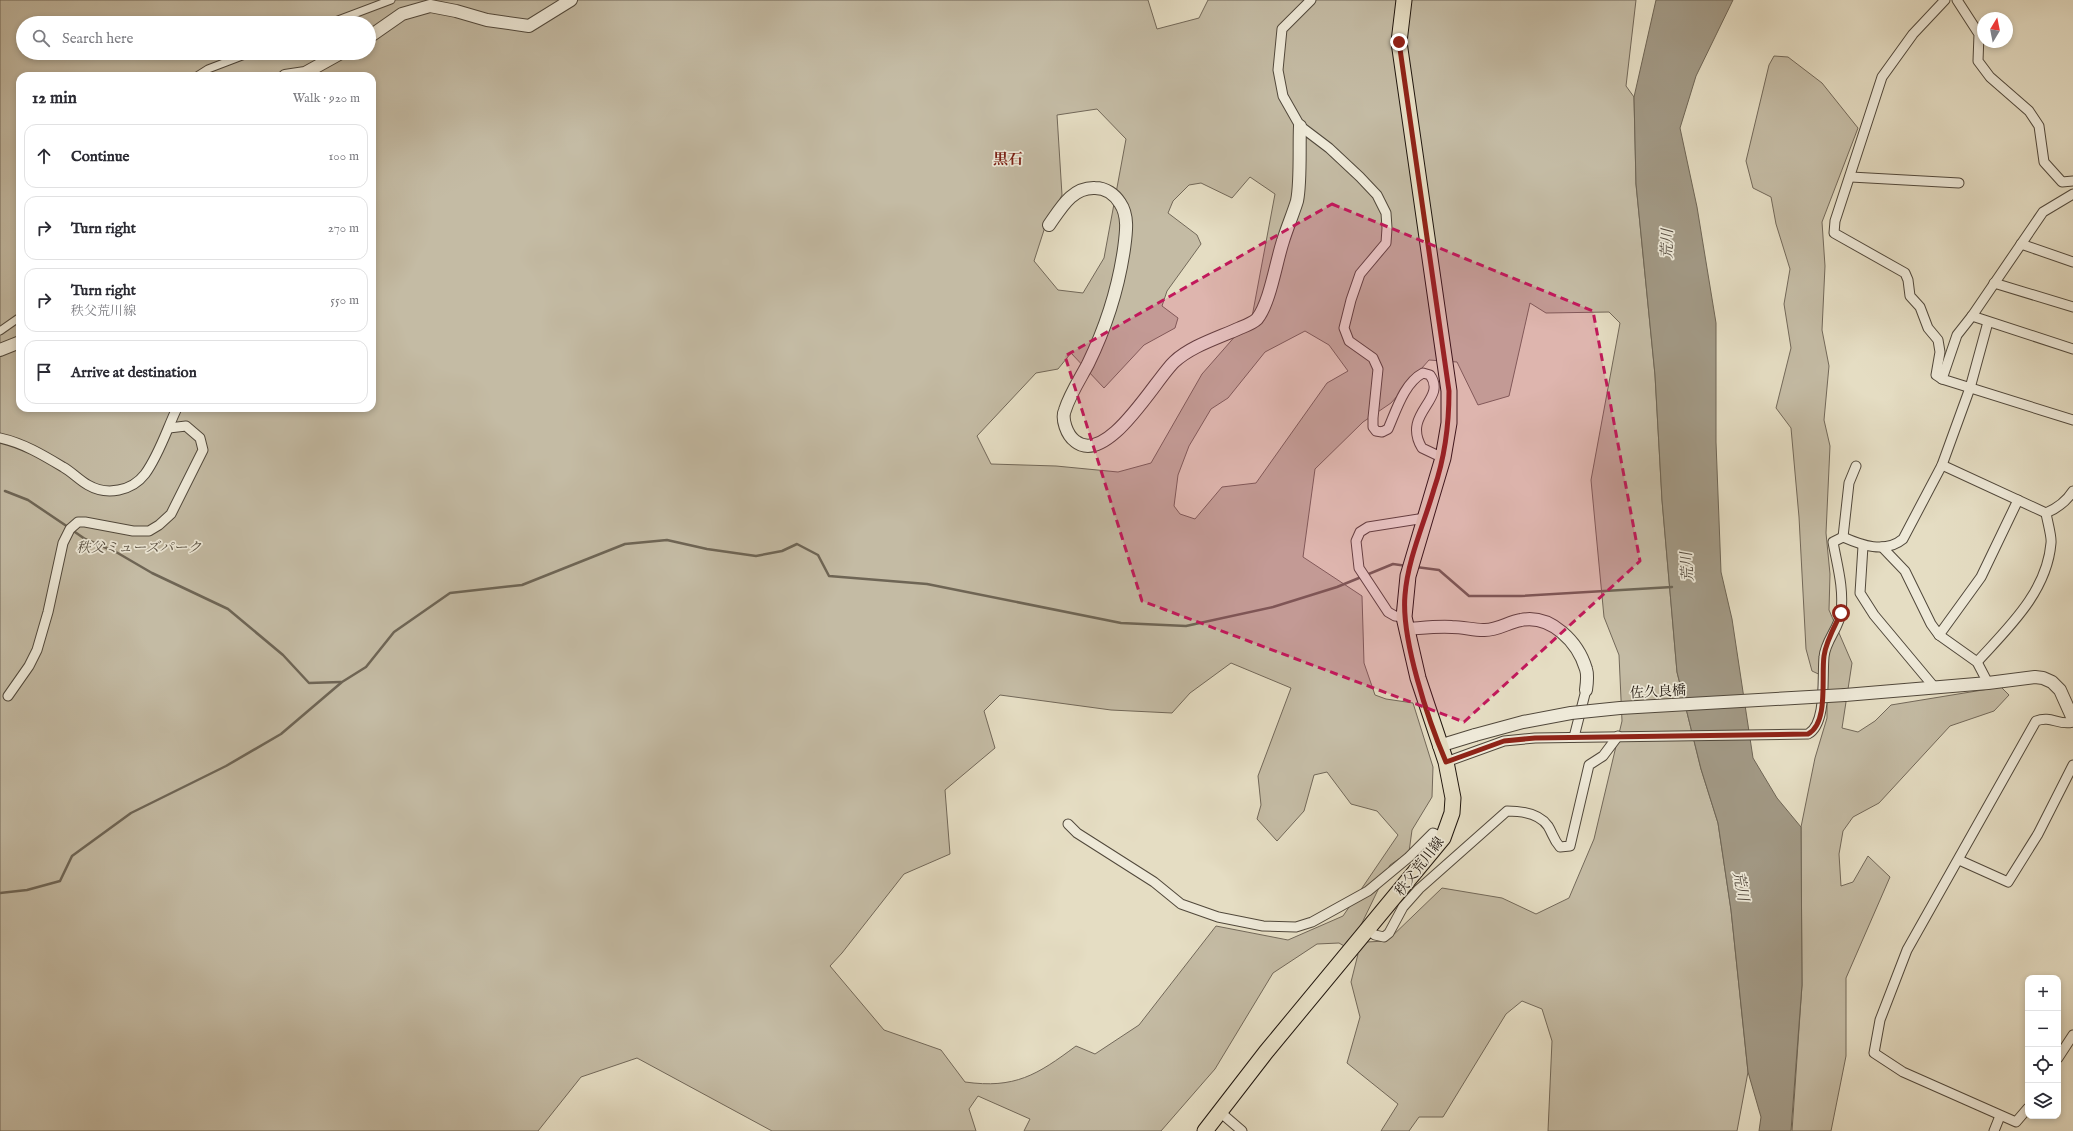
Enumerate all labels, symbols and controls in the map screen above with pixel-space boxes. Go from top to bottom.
north arrow [1977,12,2013,48]
search box [16,16,376,60]
icon: search [30,27,52,49]
text: Search here [62,29,133,48]
route end [1390,33,1408,51]
text: 12 min [32,88,77,109]
text: Walk · 920 m [293,90,360,107]
icon: ahead [33,145,55,167]
text: Continue [71,147,129,166]
text: 100 m [329,148,359,165]
district label: 黒石 [993,150,1023,169]
icon: right [33,217,55,239]
text: Turn right [71,219,136,238]
text: 270 m [328,220,359,237]
water label: 荒川 [1658,227,1677,259]
text: Turn right [71,281,136,300]
icon: right [33,289,55,311]
text: 550 m [330,292,359,309]
text: 秩父荒川線 [71,303,136,320]
icon: arrive [33,361,55,383]
text: Arrive at destination [71,363,197,382]
park label: 秩父ミューズパーク [76,539,202,557]
water label: 荒川 [1677,549,1698,583]
route start [1832,604,1850,622]
street label: 佐久良橋 [1630,682,1686,702]
street label: 秩父荒川線 [1391,833,1448,900]
water label: 荒川 [1728,870,1753,905]
map controls [2025,975,2061,1119]
button: + [2025,975,2061,1011]
button: − [2025,1011,2061,1047]
button: locate [2025,1047,2061,1083]
button: layers [2025,1083,2061,1119]

